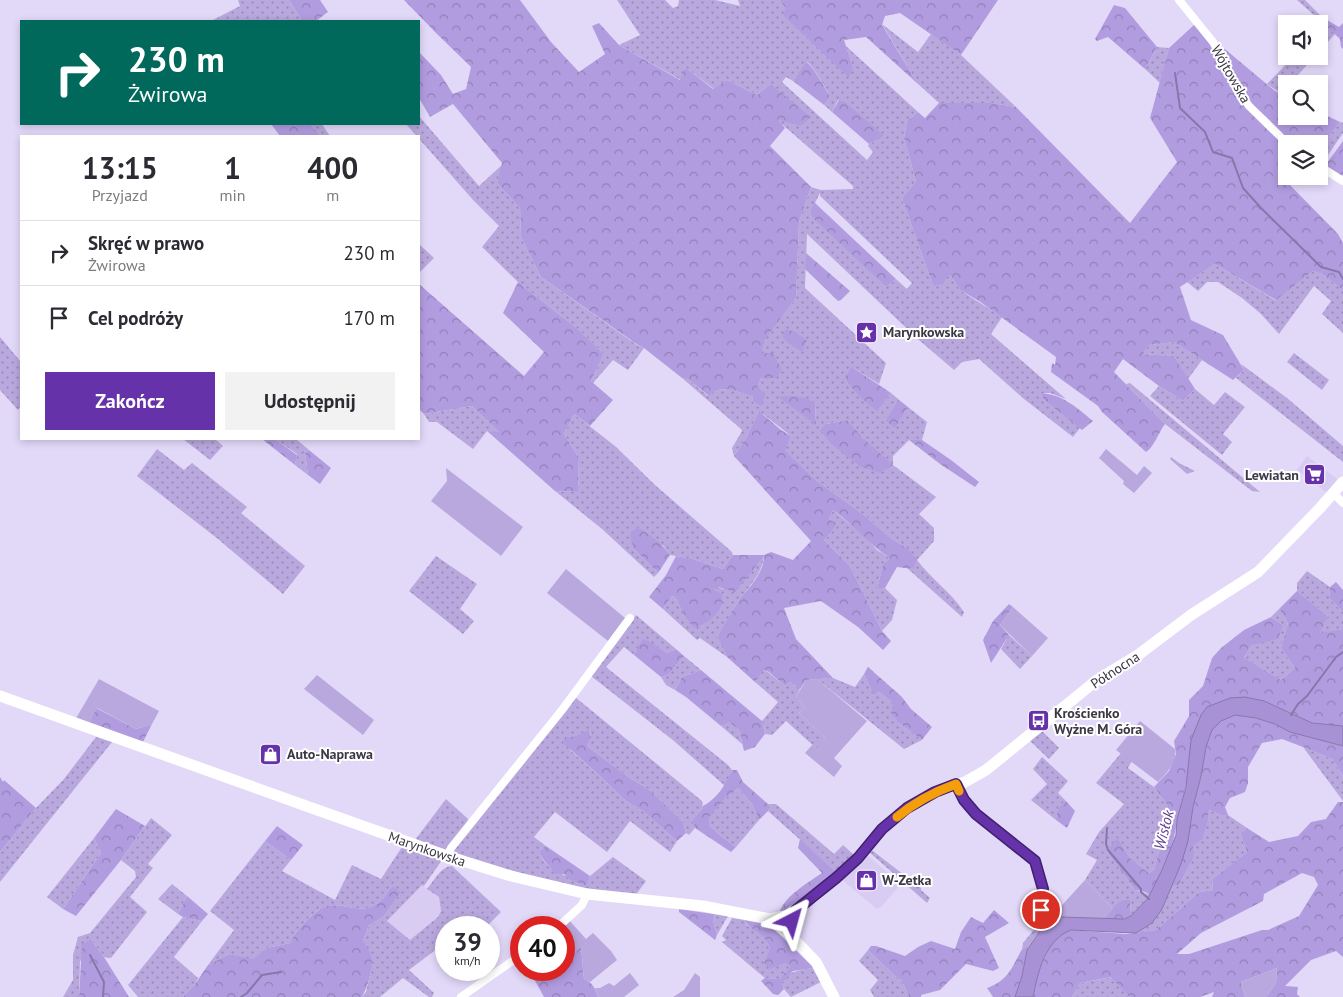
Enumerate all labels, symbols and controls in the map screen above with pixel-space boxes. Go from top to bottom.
map controls [1278,15,1328,185]
button: sound [1278,15,1328,65]
text: 230 m [128,36,225,82]
icon: right [45,40,110,105]
street label: Wójtowska [1207,42,1255,106]
button: search [1278,75,1328,125]
text: Żwirowa [128,80,208,108]
button: layers [1278,135,1328,185]
text: 13:15 [82,148,158,187]
text: 1 [224,148,241,187]
text: 400 [307,148,358,187]
text: Przyjazd [92,185,148,205]
text: min [220,185,246,205]
text: m [326,185,339,205]
text: Skręć w prawo [88,231,204,255]
icon: right [45,239,73,267]
text: 230 m [343,241,395,265]
text: Żwirowa [88,255,146,275]
icon: arrive [45,304,73,332]
text: Cel podróży [88,306,183,330]
text: 170 m [343,306,395,330]
place icon: Marynkowska [855,320,879,344]
place label: Marynkowska [883,323,964,341]
button: Zakończ [45,372,215,430]
button: Udostępnij [225,372,395,430]
supermarket icon: Lewiatan [1303,463,1327,487]
place label: Lewiatan [1245,466,1299,484]
street label: Północna [1087,647,1143,693]
place label: Krościenko Wyżne M. Góra [1054,704,1142,738]
bus stop icon: Krościenko Wyżne M. Góra [1026,709,1050,733]
shop icon: Auto-Naprawa [259,742,283,766]
place label: Auto-Naprawa [287,745,373,763]
water label: Wisłok [1149,807,1178,852]
street label: Marynkowska [386,827,468,871]
shop icon: W-Zetka [854,868,878,892]
place label: W-Zetka [882,871,931,889]
pin [1020,889,1062,931]
position arrow [765,894,817,946]
icon: arrive [1027,896,1055,924]
speed limit sign: 40 [510,916,575,981]
text: 39 [453,926,482,958]
text: km/h [454,953,481,968]

